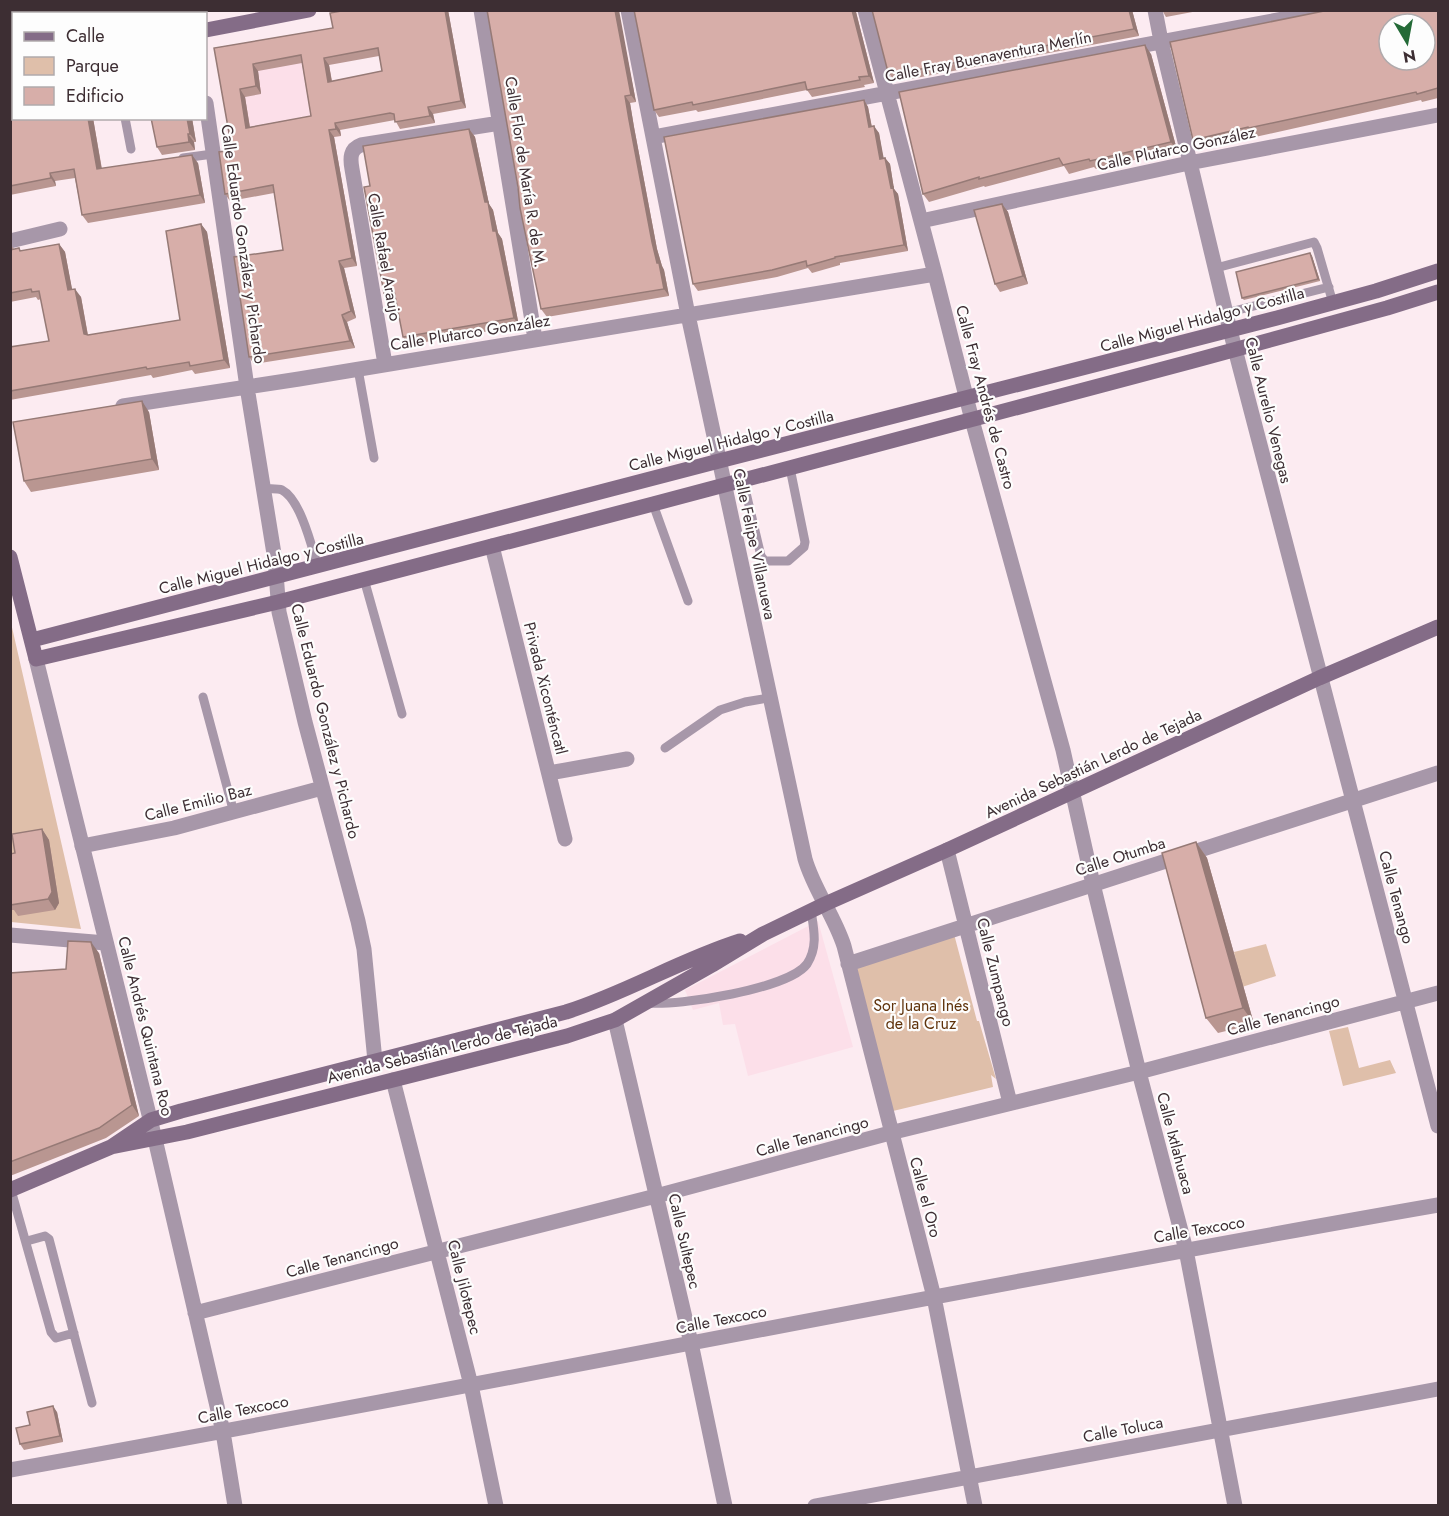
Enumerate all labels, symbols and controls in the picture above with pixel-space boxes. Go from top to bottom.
legend [12,12,207,120]
north arrow [1377,12,1437,72]
text: Calle [66,23,105,49]
street label: Calle Fray Buenaventura Merlín [883,25,1093,88]
text: N [1401,44,1418,69]
text: Parque [66,53,119,79]
street label: Calle Flor de María R. de M. [499,75,552,269]
text: Edificio [66,83,124,109]
street label: Calle Plutarco González [1095,120,1258,177]
street label: Calle Eduardo González y Pichardo [215,123,272,366]
street label: Calle Rafael Araujo [362,191,407,323]
street label: Calle Miguel Hidalgo y Costilla [1098,281,1307,358]
street label: Calle Fray Andrés de Castro [950,303,1021,492]
street label: Calle Plutarco González [388,308,552,356]
street label: Calle Aurelio Venegas [1239,335,1298,486]
street label: Calle Miguel Hidalgo y Costilla [626,404,836,477]
street label: Calle Felipe Villanueva [727,466,782,622]
street label: Calle Miguel Hidalgo y Costilla [156,527,366,600]
street label: Calle Eduardo González y Pichardo [285,601,366,841]
street label: Privada Xiconténcatl [518,620,573,757]
street label: Avenida Sebastián Lerdo de Tejada [981,703,1205,824]
street label: Calle Emilio Baz [142,778,255,827]
street label: Calle Otumba [1072,831,1168,882]
street label: Calle Tenango [1373,848,1420,946]
street label: Calle Zumpango [971,915,1020,1029]
street label: Calle Andrés Quintana Roo [112,934,179,1119]
street label: Calle Tenancingo [1224,989,1342,1042]
park label: Sor Juana Inés de la Cruz [873,994,969,1035]
street label: Avenida Sebastián Lerdo de Tejada [325,1010,560,1089]
street label: Calle Ixtlahuaca [1151,1090,1200,1197]
street label: Calle Tenancingo [753,1110,871,1163]
street label: Calle el Oro [904,1154,947,1240]
street label: Calle Sultepec [662,1191,707,1291]
street label: Calle Texcoco [1152,1210,1247,1249]
street label: Calle Tenancingo [283,1231,401,1284]
street label: Calle Jilotepec [442,1237,487,1337]
street label: Calle Texcoco [674,1299,769,1340]
street label: Calle Texcoco [196,1389,291,1430]
street label: Calle Toluca [1081,1410,1165,1449]

